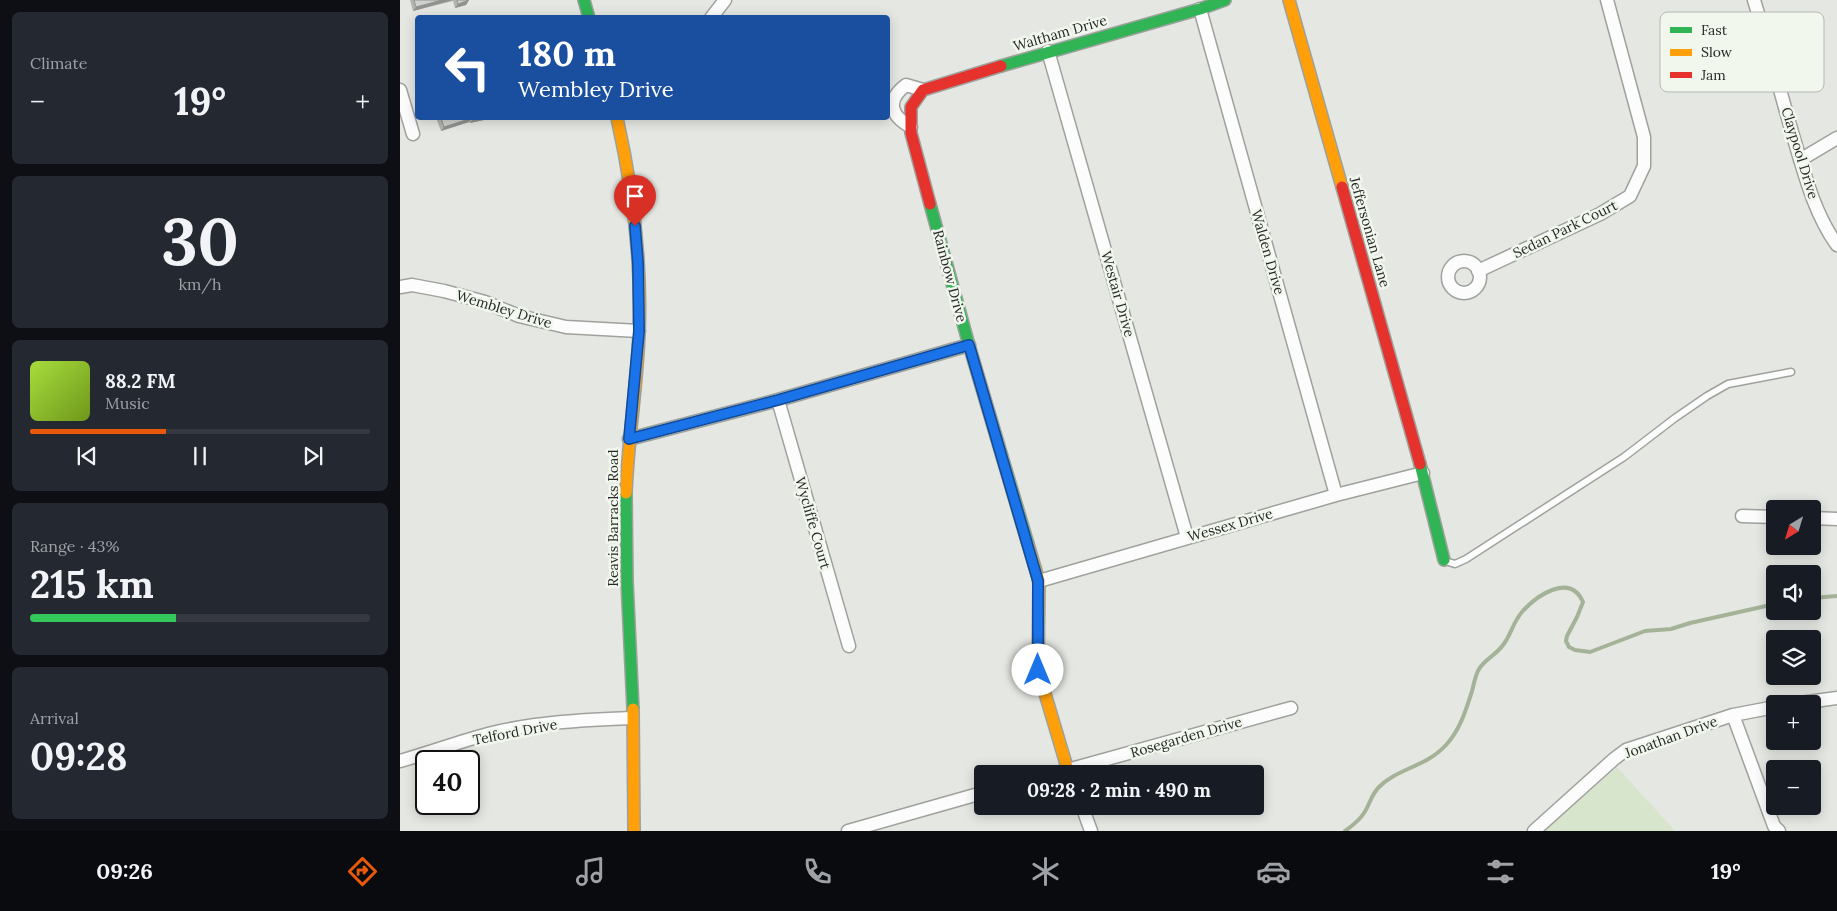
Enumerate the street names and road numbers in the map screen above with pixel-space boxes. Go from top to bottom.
street label: Waltham Drive [1011,11,1109,55]
street label: Claypool Drive [1777,105,1823,202]
street label: Jeffersonian Lane [1345,174,1394,290]
street label: Sedan Park Court [1510,196,1621,262]
street label: Walden Drive [1247,207,1289,297]
street label: Rainbow Drive [929,228,971,324]
street label: Westair Drive [1097,249,1139,340]
street label: Wembley Drive [454,286,554,332]
street label: Reavis Barracks Road [604,449,622,587]
street label: Wycliffe Court [791,475,835,572]
street label: Wessex Drive [1185,504,1275,546]
street label: Rosegarden Drive [1128,712,1244,762]
street label: Jonathan Drive [1621,712,1720,762]
street label: Telford Drive [471,715,559,749]

